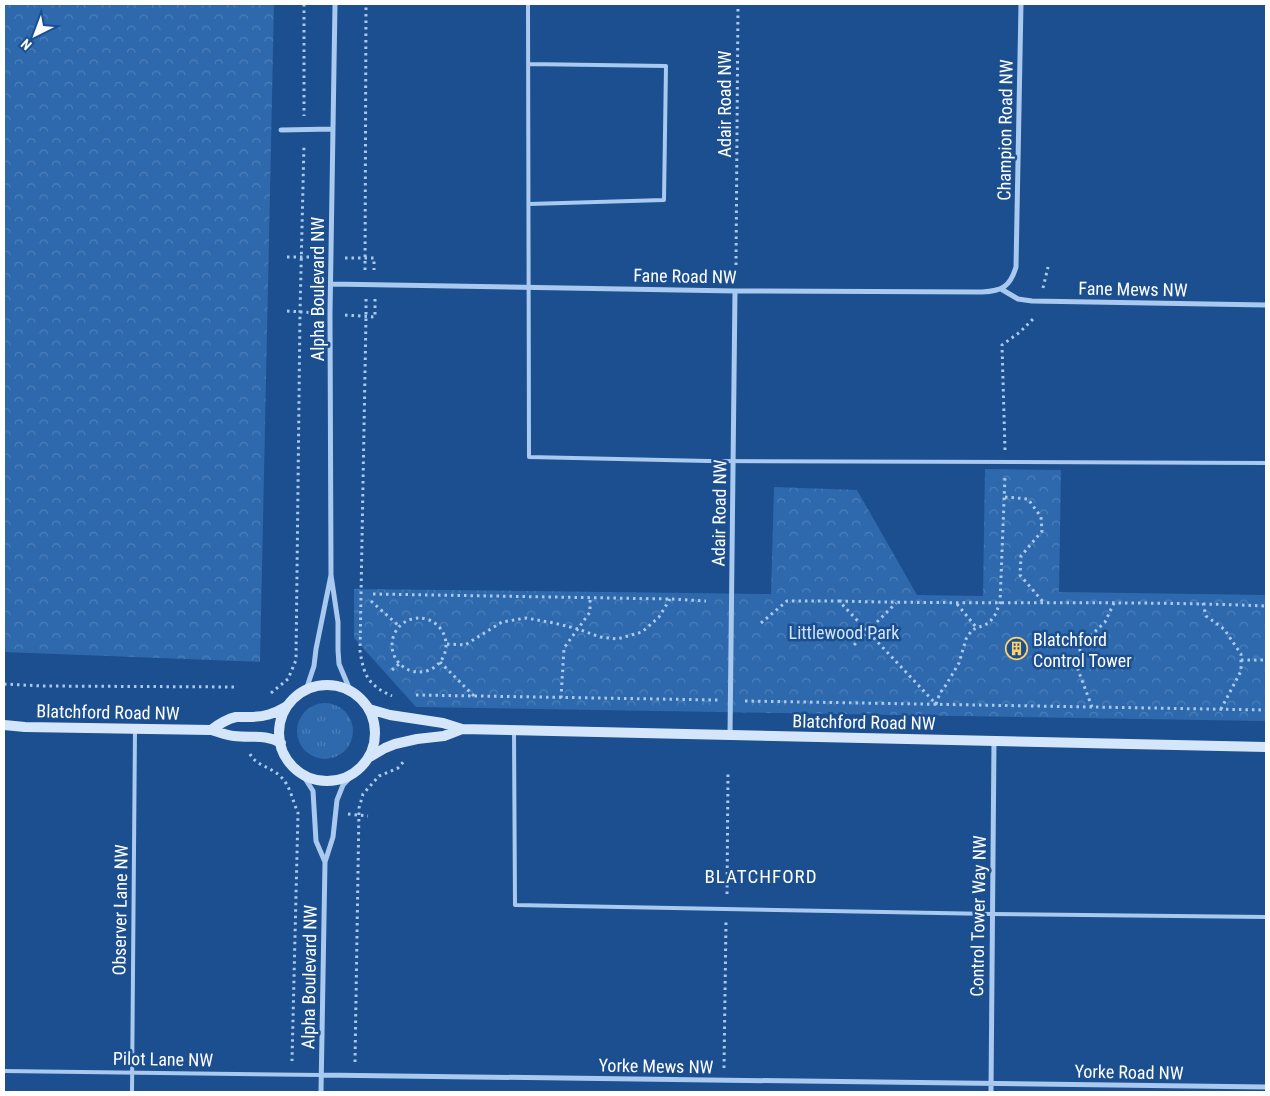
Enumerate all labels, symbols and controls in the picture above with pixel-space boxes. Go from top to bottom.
north arrow [10,10,60,60]
text: N [18,36,35,53]
street label: Adair Road NW [714,50,735,157]
street label: Champion Road NW [993,59,1017,201]
street label: Alpha Boulevard NW [307,217,328,361]
street label: Fane Road NW [633,265,737,287]
street label: Fane Mews NW [1078,278,1188,300]
street label: Adair Road NW [708,459,730,567]
park label: Littlewood Park [789,622,899,643]
place label: Blatchford Control Tower [1033,629,1132,671]
building icon: Blatchford Control Tower [1005,637,1029,661]
street label: Blatchford Road NW [36,700,180,724]
street label: Blatchford Road NW [792,710,936,734]
street label: Control Tower Way NW [966,835,990,997]
street label: Observer Lane NW [108,844,132,976]
district label: BLATCHFORD [704,865,818,888]
street label: Alpha Boulevard NW [297,904,321,1049]
street label: Pilot Lane NW [113,1048,213,1070]
street label: Yorke Mews NW [598,1054,714,1078]
street label: Yorke Road NW [1074,1061,1184,1083]

